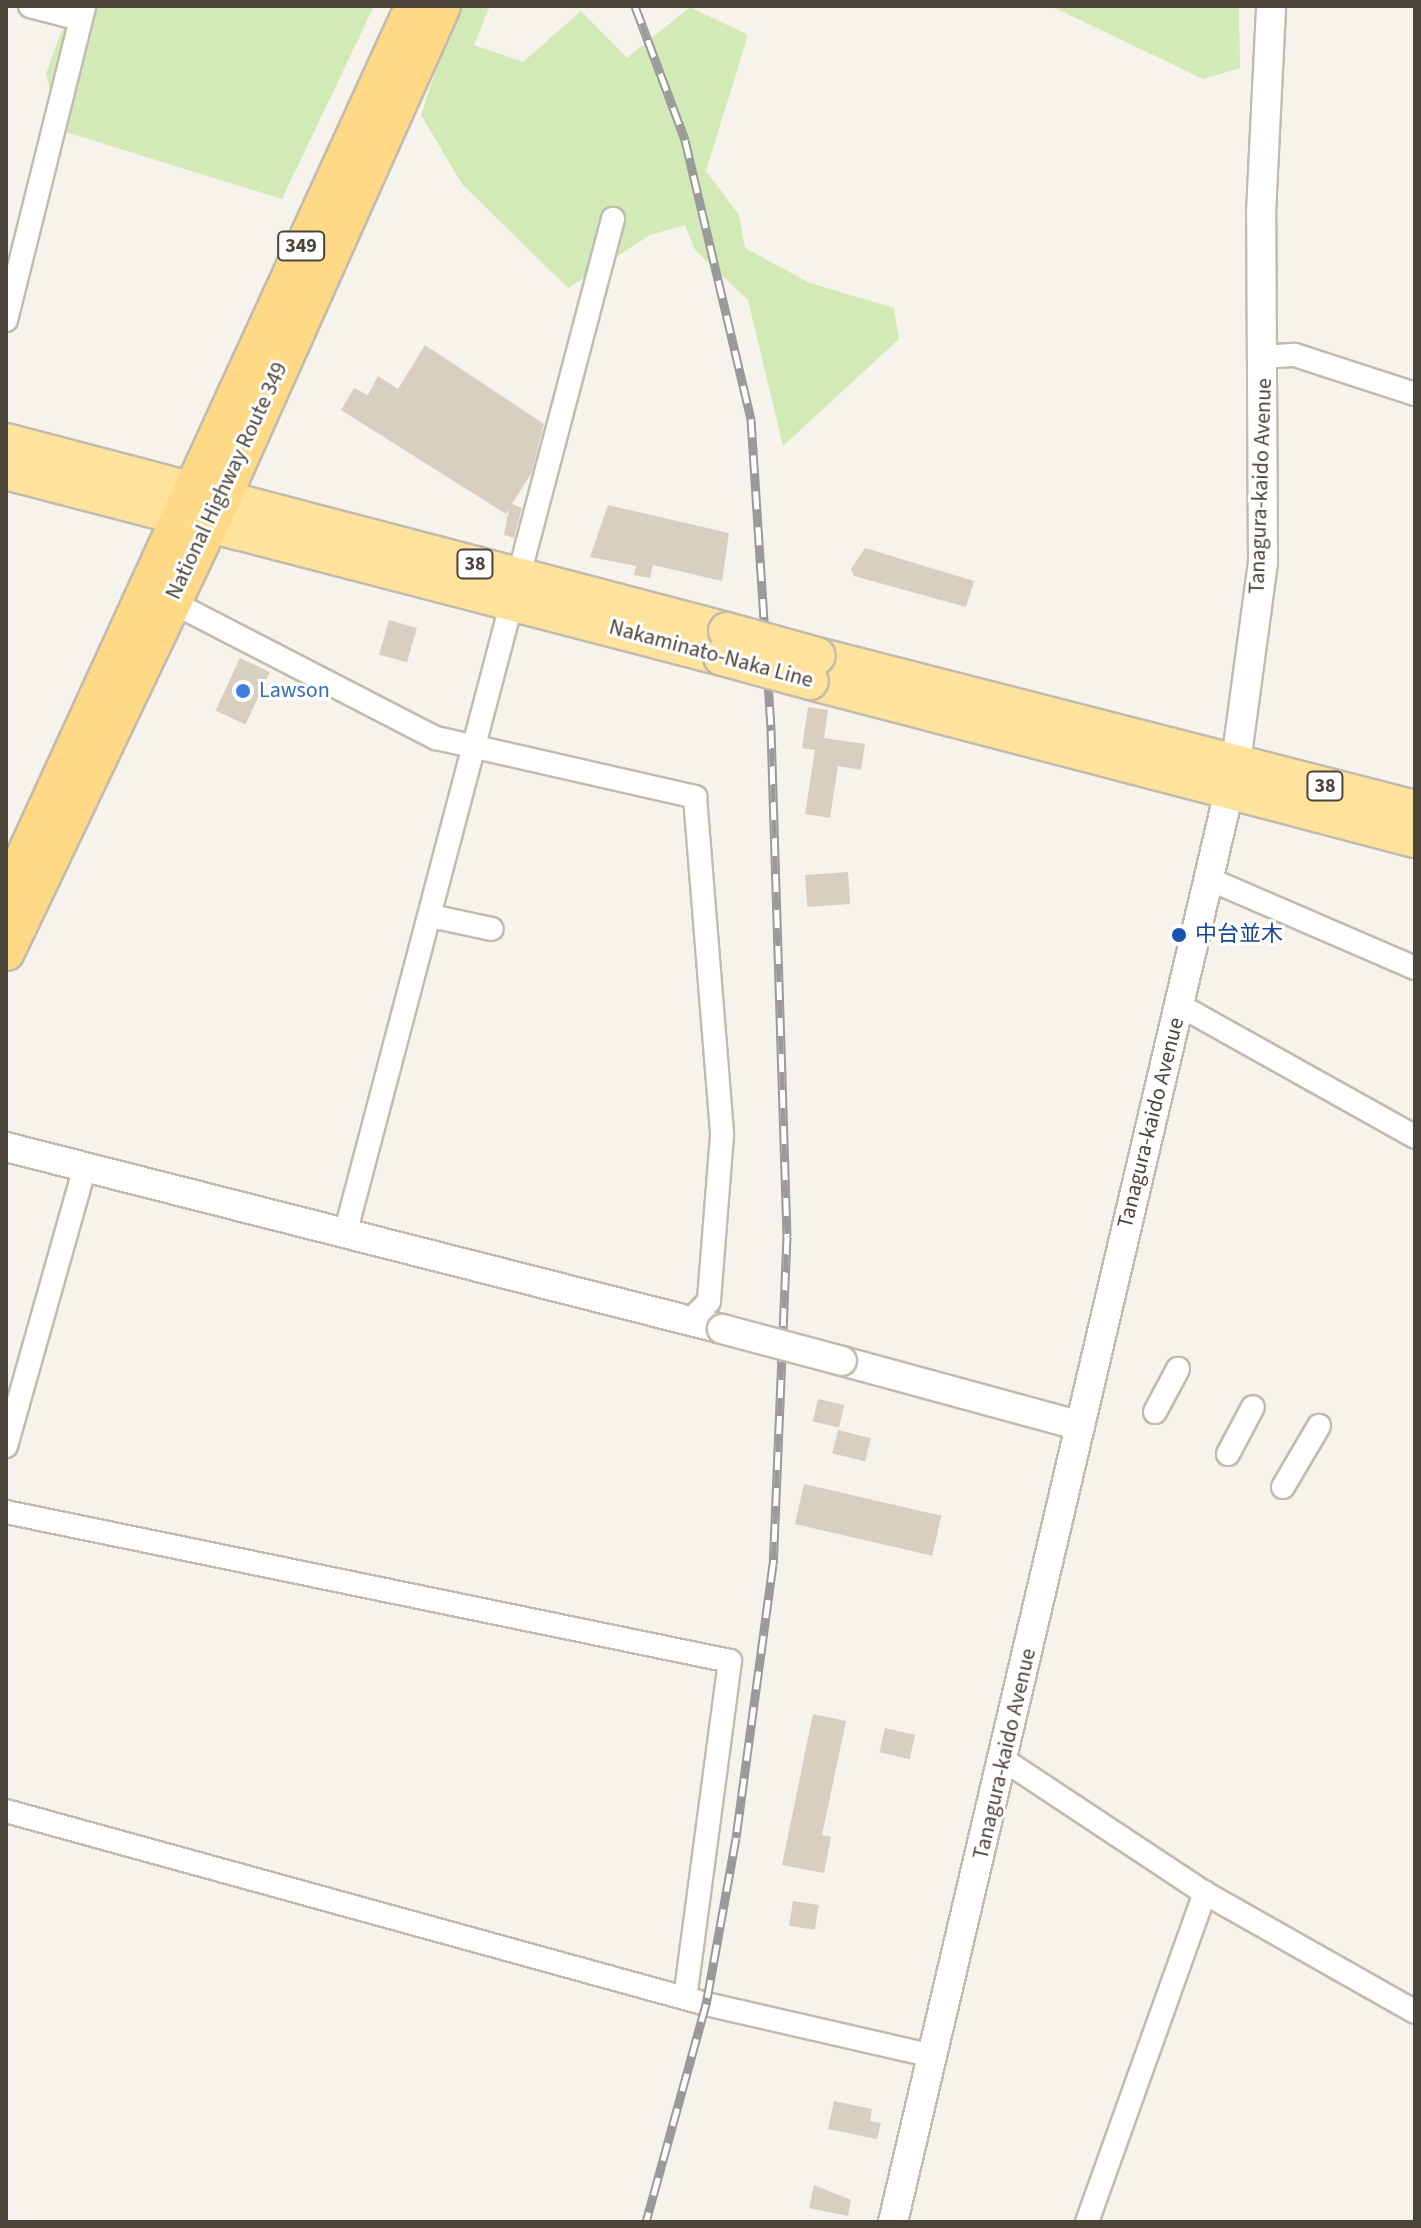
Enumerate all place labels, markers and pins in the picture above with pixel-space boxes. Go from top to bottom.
place label: Lawson [259,678,330,704]
marker: Lawson [234,682,252,700]
place label: 中台並木 [1195,922,1283,948]
marker: 中台並木 [1170,926,1188,944]

